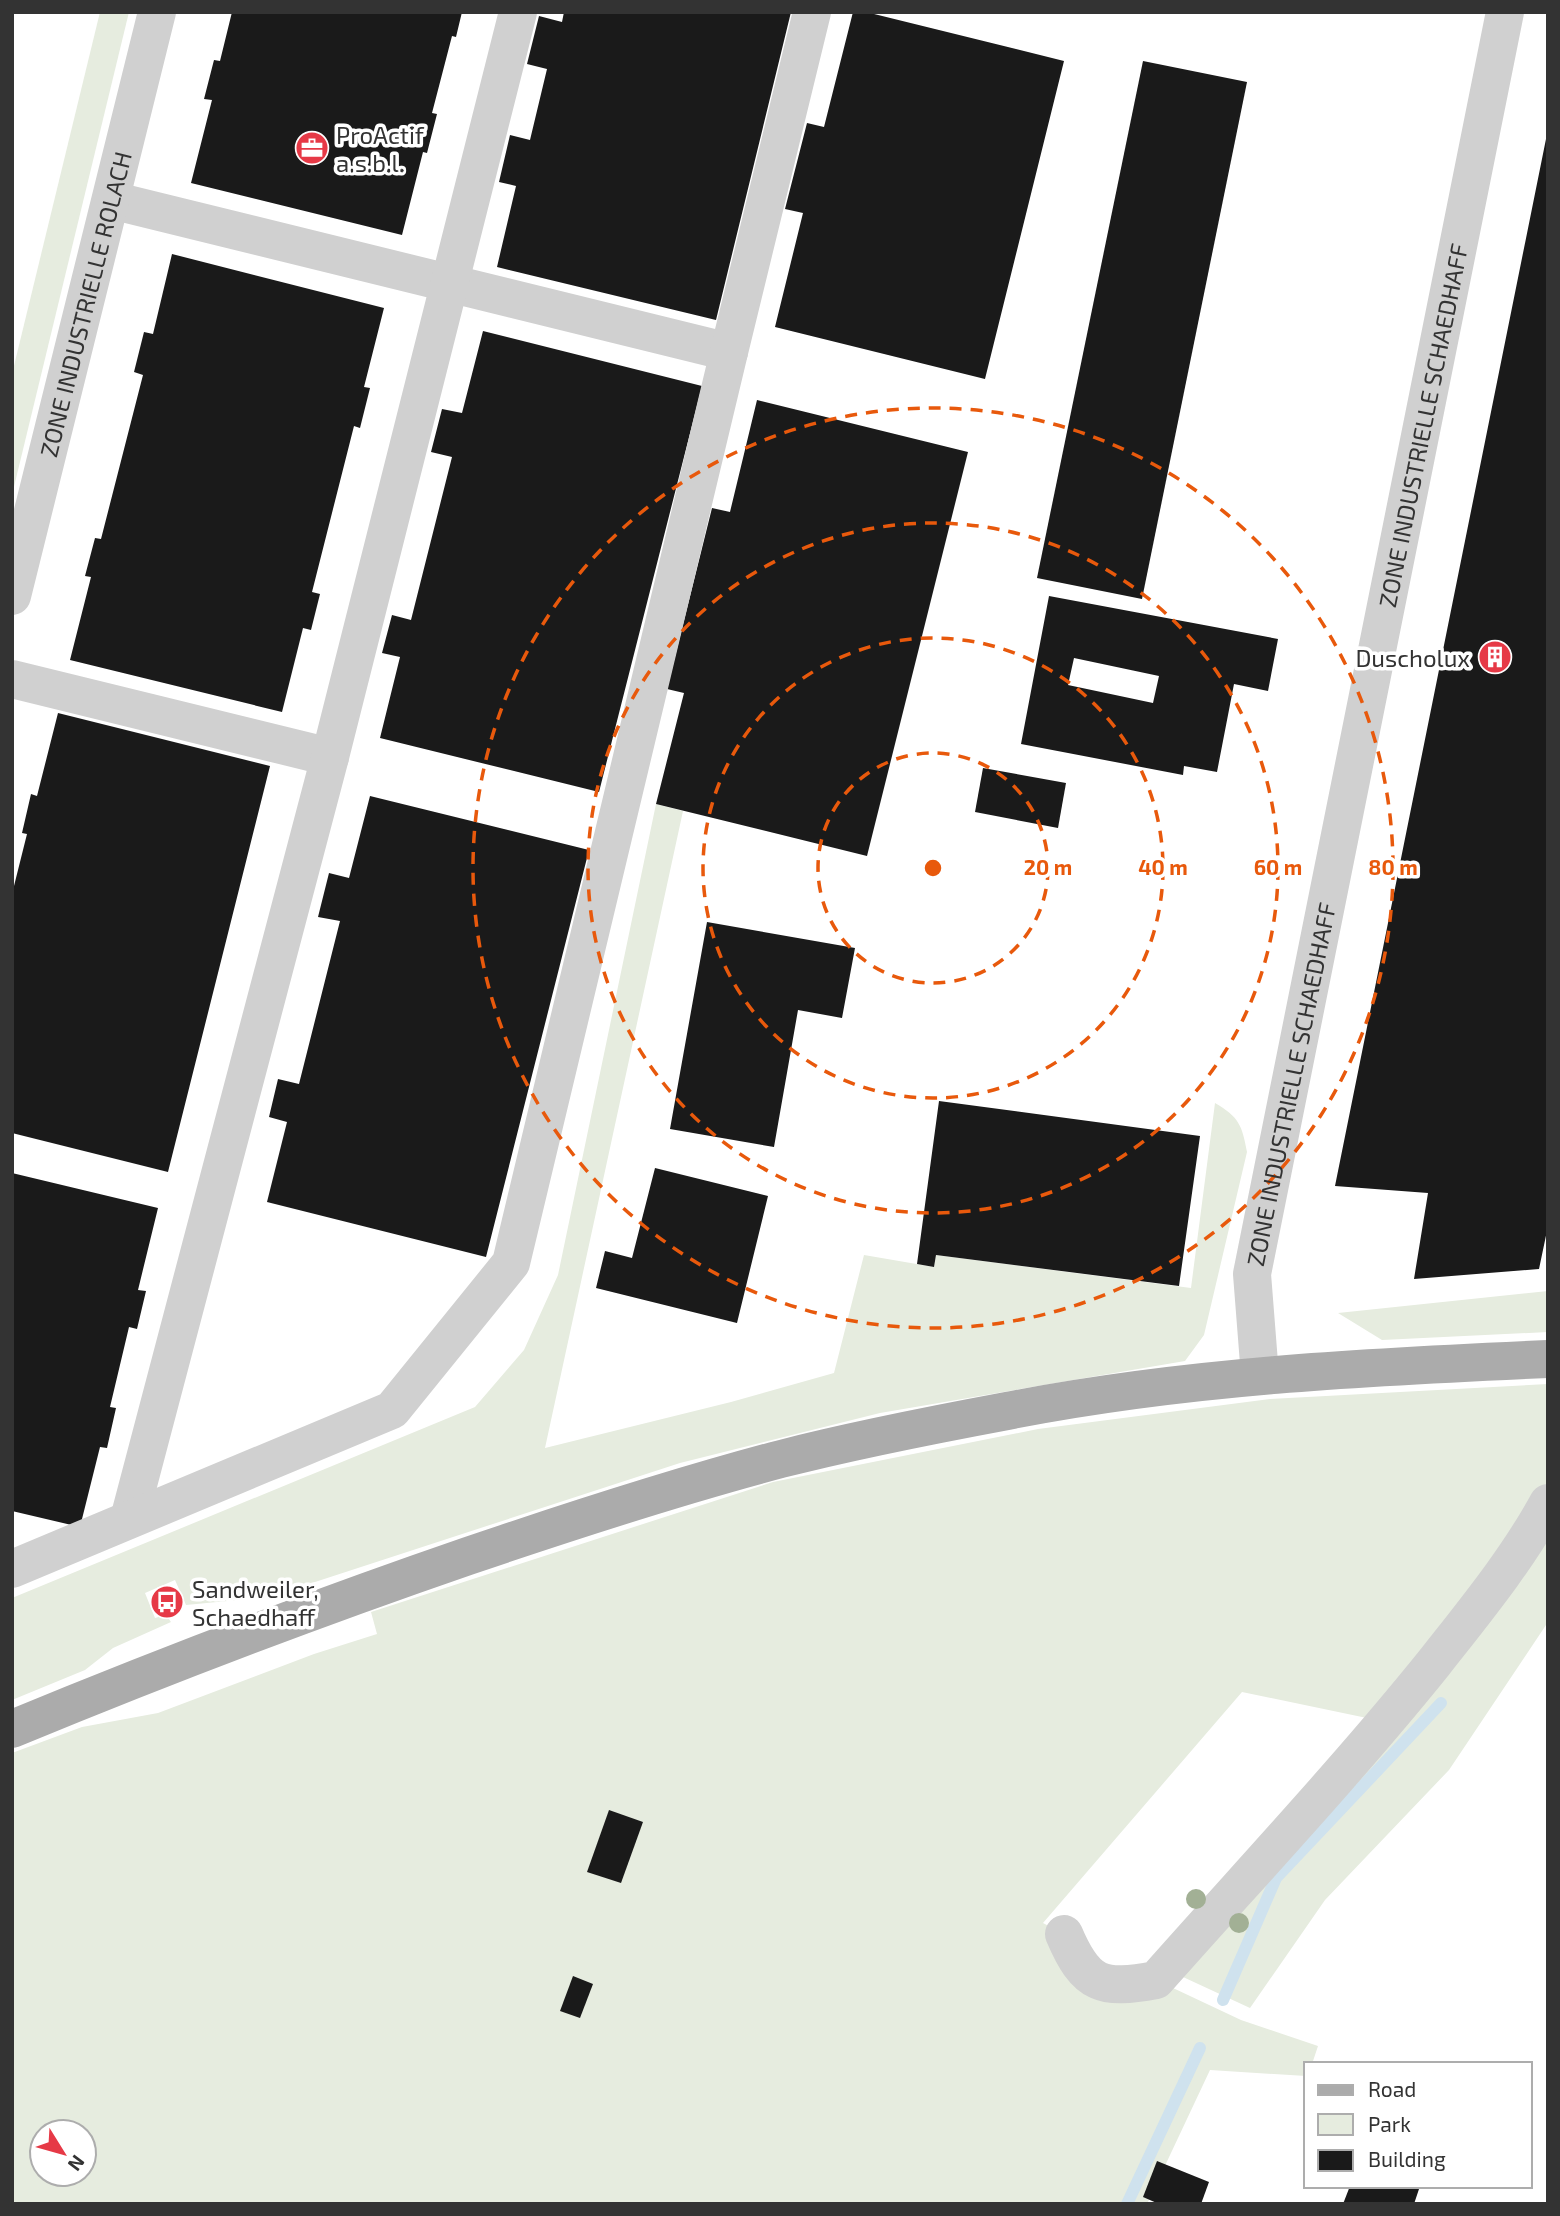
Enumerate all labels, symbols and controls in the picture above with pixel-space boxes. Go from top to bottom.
place label: ProActif a.s.b.l. [336,120,425,177]
office icon: ProActif a.s.b.l. [293,129,331,167]
street label: ZONE INDUSTRIELLE ROLACH [33,148,136,460]
street label: ZONE INDUSTRIELLE SCHAEDHAFF [1372,241,1473,610]
building icon: Duscholux [1476,638,1514,676]
place label: Duscholux [1355,643,1470,672]
text: 20 m [1024,854,1072,879]
text: 40 m [1138,854,1188,879]
text: 60 m [1254,854,1302,879]
text: 80 m [1368,854,1418,879]
centre of rings [921,856,945,880]
street label: ZONE INDUSTRIELLE SCHAEDHAFF [1239,900,1341,1268]
place label: Sandweiler, Schaedhaff [192,1574,319,1631]
bus stop icon: Sandweiler, Schaedhaff [148,1583,186,1621]
legend [1304,2062,1532,2188]
text: Road [1368,2076,1416,2101]
text: Park [1368,2111,1411,2136]
north arrow [28,2118,98,2188]
text: Building [1368,2146,1446,2171]
text: N [64,2151,90,2176]

